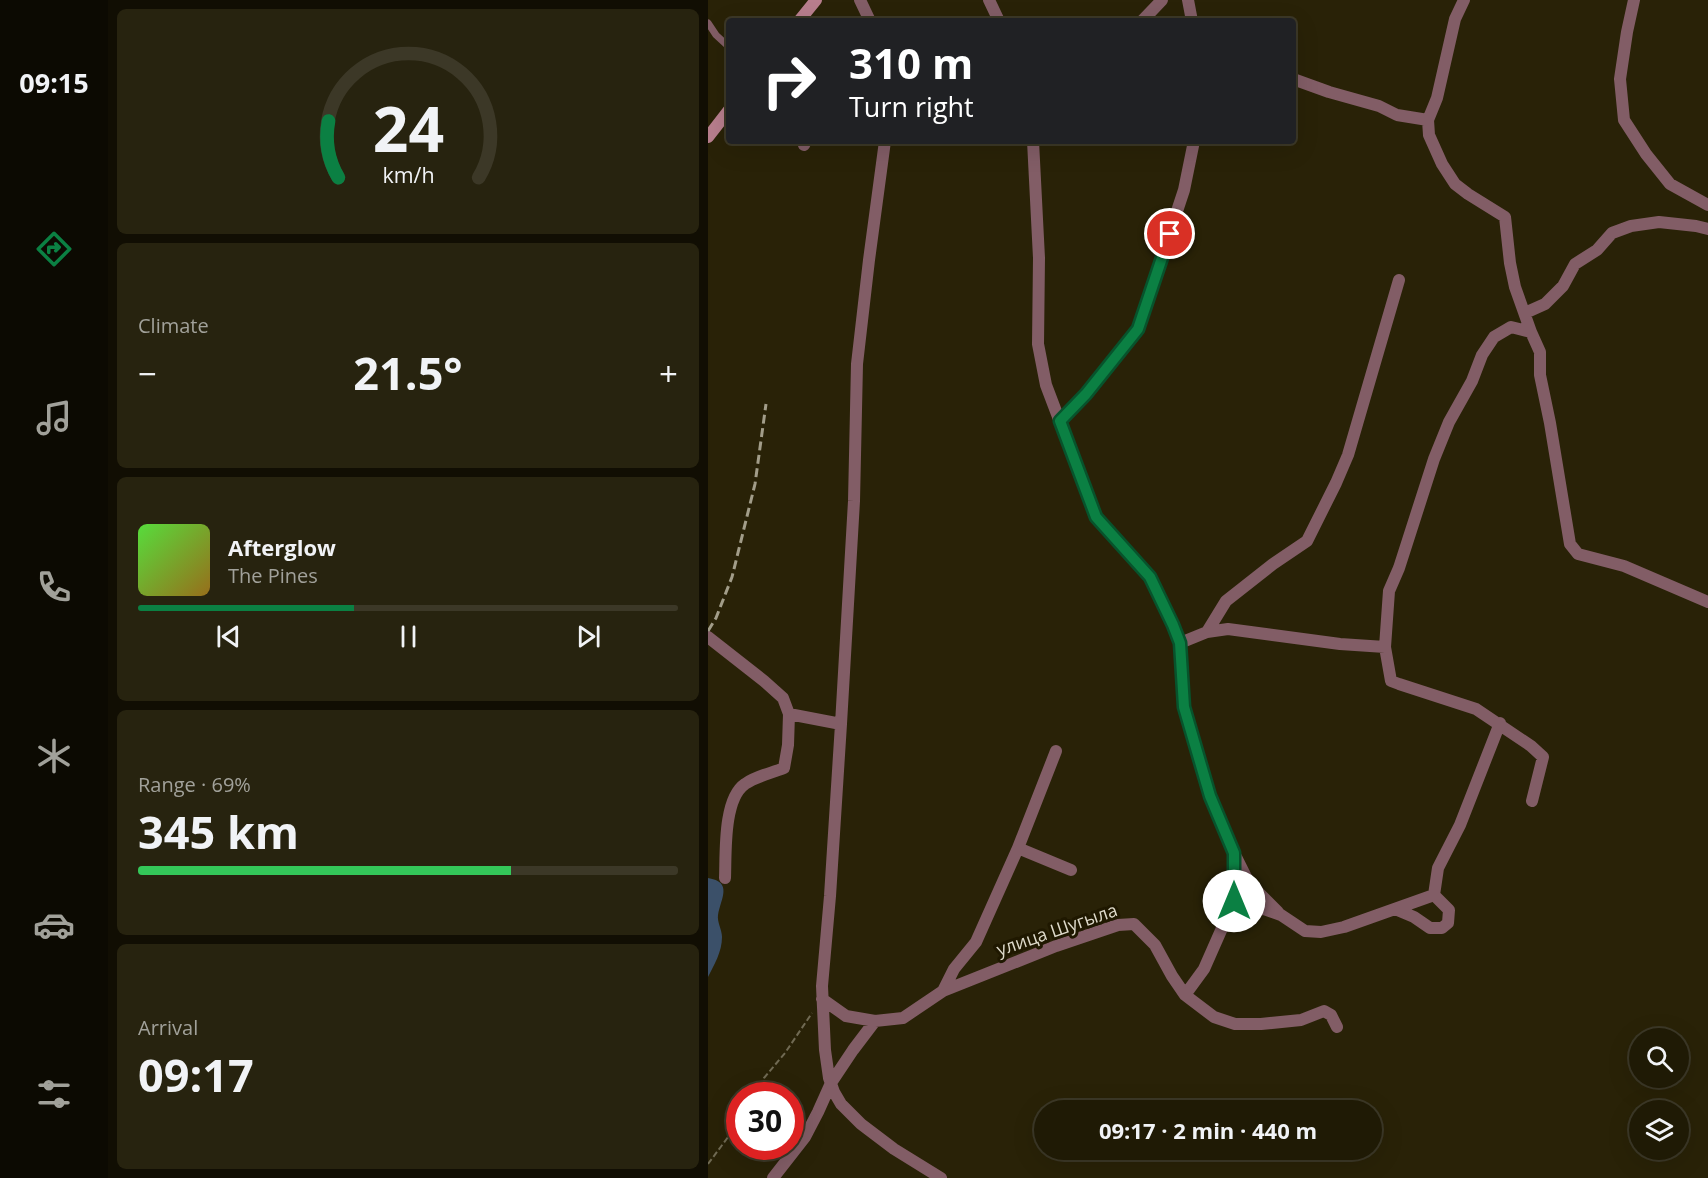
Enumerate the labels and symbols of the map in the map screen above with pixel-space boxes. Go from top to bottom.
pin [1144,208,1195,259]
position arrow [1202,869,1266,933]
street label: улица Шугыла [993,897,1120,961]
speed limit sign: 30 [726,1082,804,1160]

